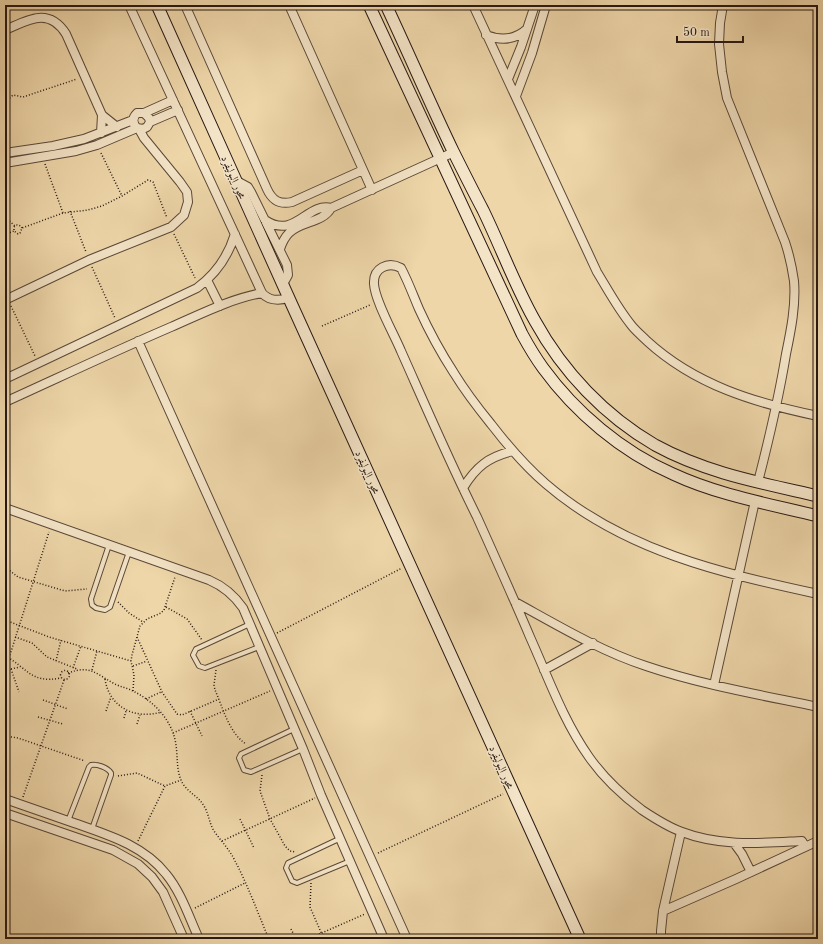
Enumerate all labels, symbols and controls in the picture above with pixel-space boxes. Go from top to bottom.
scale bar [677,18,743,44]
text: 50 m [683,26,710,39]
street label: محور البوليفرد [217,154,247,202]
street label: محور البوليفرد [351,449,381,497]
street label: محور البوليفرد [485,744,515,792]

